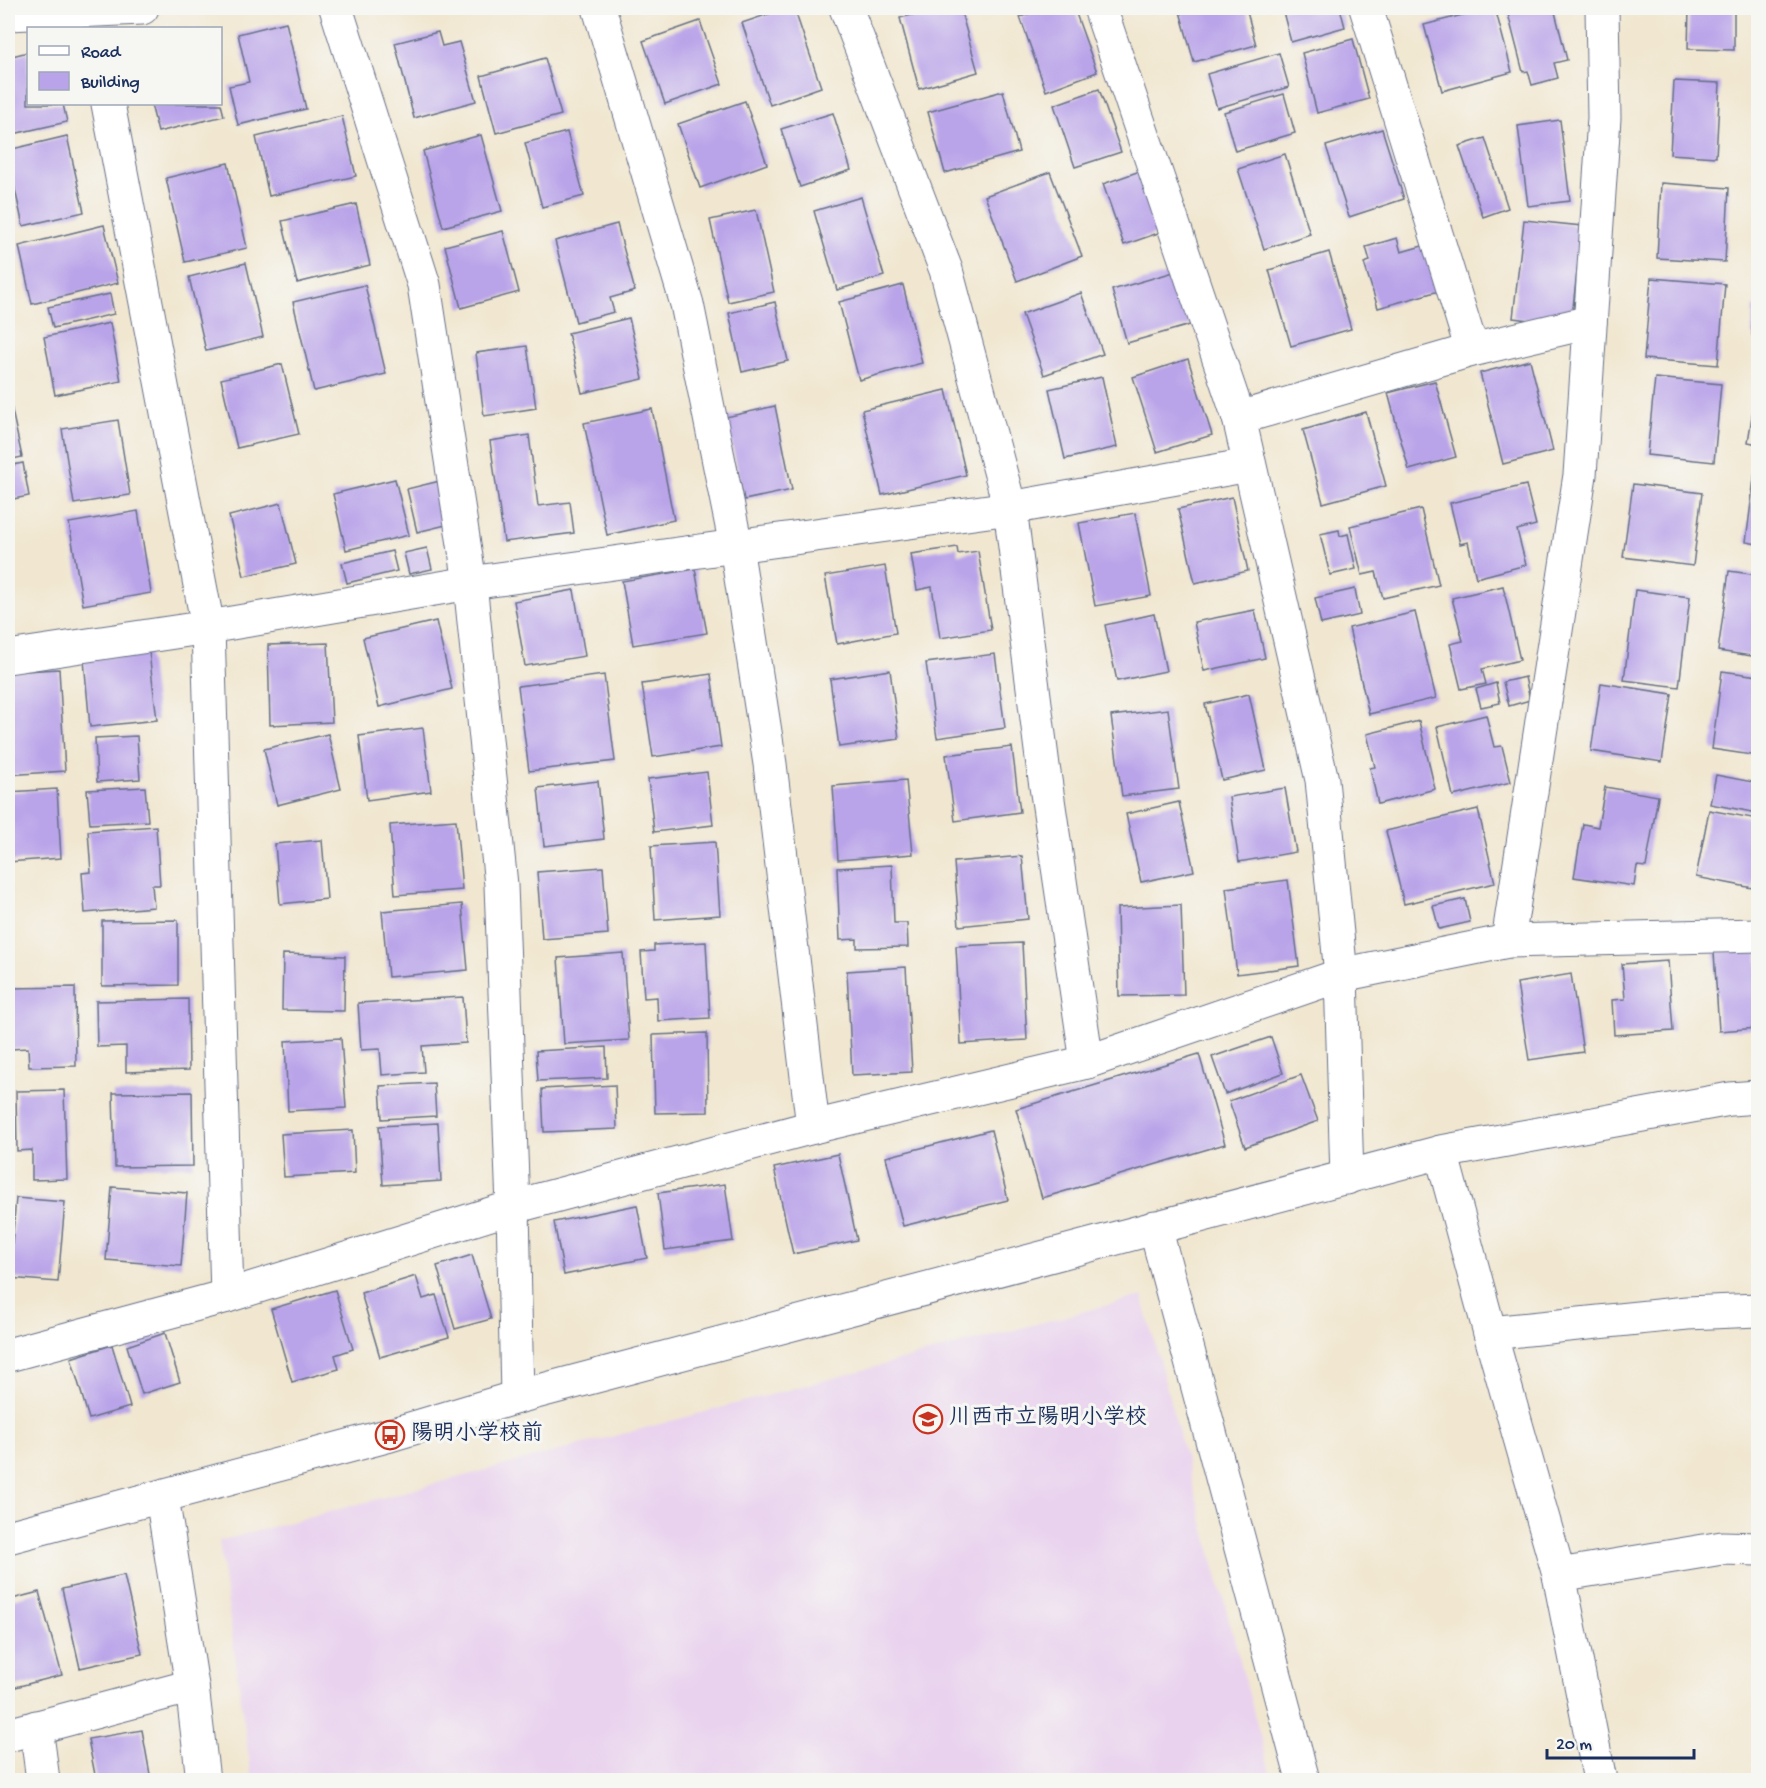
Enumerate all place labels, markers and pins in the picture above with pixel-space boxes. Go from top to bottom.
school or university icon: 川西市立陽明小学校 [912,1403,944,1435]
place label: 川西市立陽明小学校 [949,1405,1147,1432]
bus stop icon: 陽明小学校前 [374,1419,406,1451]
place label: 陽明小学校前 [411,1420,543,1448]

